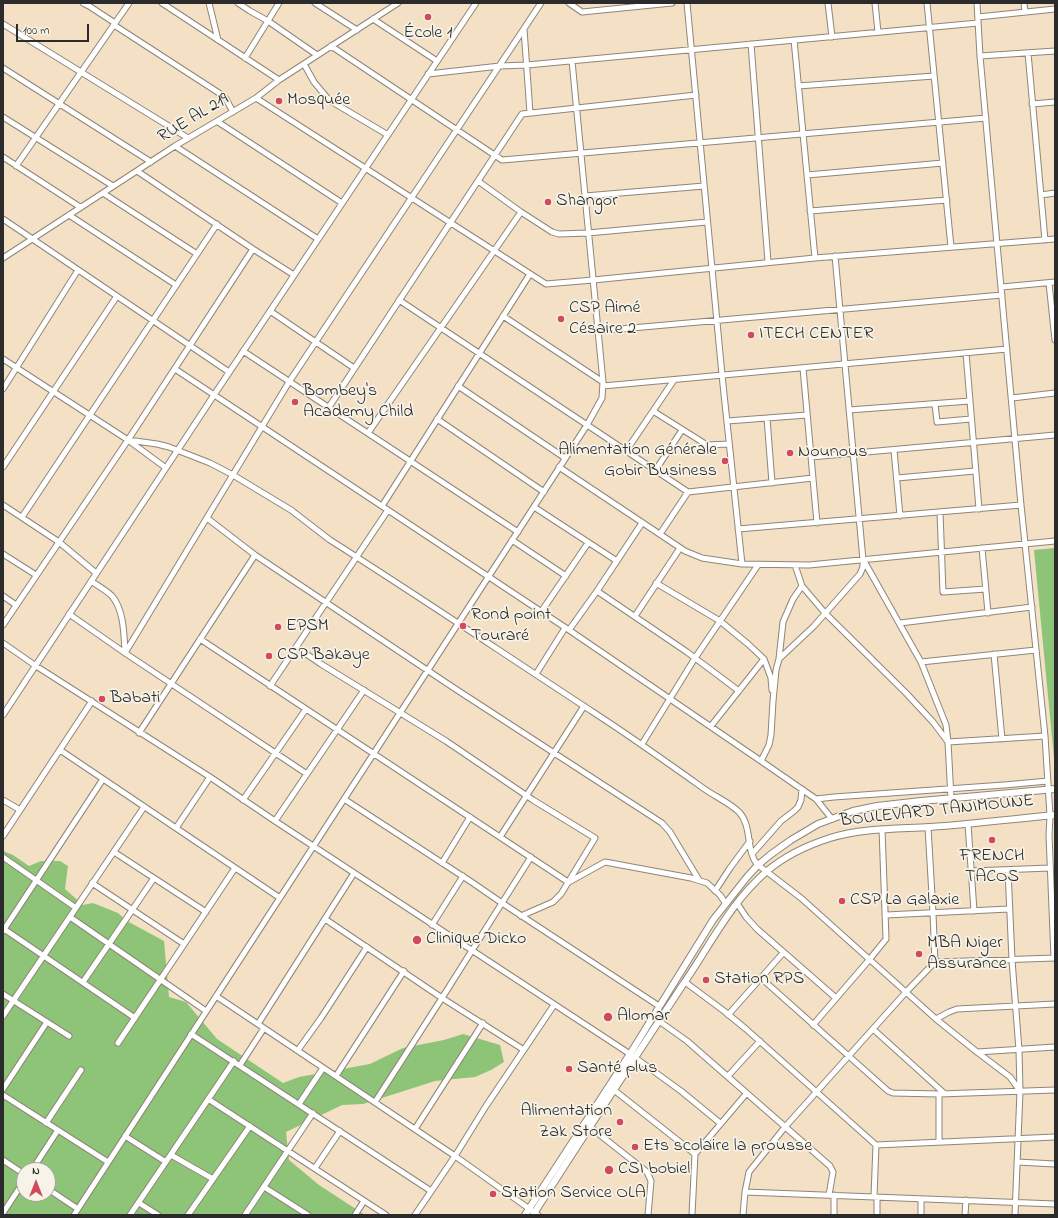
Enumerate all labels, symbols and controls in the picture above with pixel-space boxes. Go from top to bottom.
marker: École 1 [423,12,433,22]
scale bar [18,16,91,42]
text: 100 m [23,22,50,40]
place label: École 1 [403,23,453,45]
street label: RUE AL 219 [155,89,233,149]
place label: Mosquée [287,90,350,112]
marker: Mosquée [274,96,284,106]
place label: Shangor [556,191,618,213]
marker: Shangor [543,197,553,207]
place label: CSP Aimé Césaire 2 [569,298,641,340]
marker: CSP Aimé Césaire 2 [556,314,566,324]
place label: ITECH CENTER [759,324,873,346]
marker: ITECH CENTER [746,330,756,340]
place label: Bombey's Academy Child [303,381,413,424]
marker: Bombey's Academy Child [290,397,300,407]
place label: Alimentation Générale Gobir Business [558,440,717,482]
place label: Nounous [798,442,867,464]
marker: Nounous [785,448,795,458]
marker: Alimentation Générale Gobir Business [720,456,730,466]
place label: Rond point Touraré [471,605,551,648]
place label: EPSM [286,616,329,638]
marker: Rond point Touraré [458,621,468,631]
marker: EPSM [273,622,283,632]
place label: CSP Bakaye [277,645,370,667]
marker: CSP Bakaye [264,651,274,661]
place label: Babati [110,688,160,710]
marker: Babati [97,694,107,704]
street label: BOULEVARD TANIMOUNE [839,791,1035,833]
marker: FRENCH TACOS [987,835,997,845]
place label: FRENCH TACOS [959,846,1025,888]
place label: CSP La Galaxie [850,890,959,912]
marker: CSP La Galaxie [837,896,847,906]
place label: Clinique Dicko [426,929,526,951]
place label: MBA Niger Assurance [927,933,1007,976]
marker: Clinique Dicko [411,934,423,946]
marker: MBA Niger Assurance [914,949,924,959]
place label: Station RPS [714,969,804,991]
marker: Station RPS [701,975,711,985]
place label: Alomar [617,1006,670,1028]
marker: Alomar [602,1011,614,1023]
place label: Santé plus [577,1058,657,1080]
marker: Santé plus [564,1064,574,1074]
place label: Alimentation Zak Store [520,1101,612,1144]
marker: Alimentation Zak Store [615,1117,625,1127]
place label: Ets scolaire la prousse [643,1136,812,1158]
marker: Ets scolaire la prousse [630,1142,640,1152]
place label: CSI bobiel [618,1159,690,1181]
north arrow [16,1162,56,1202]
text: N [32,1163,40,1179]
marker: CSI bobiel [603,1164,615,1176]
place label: Station Service OLA [501,1183,646,1205]
marker: Station Service OLA [488,1189,498,1199]

